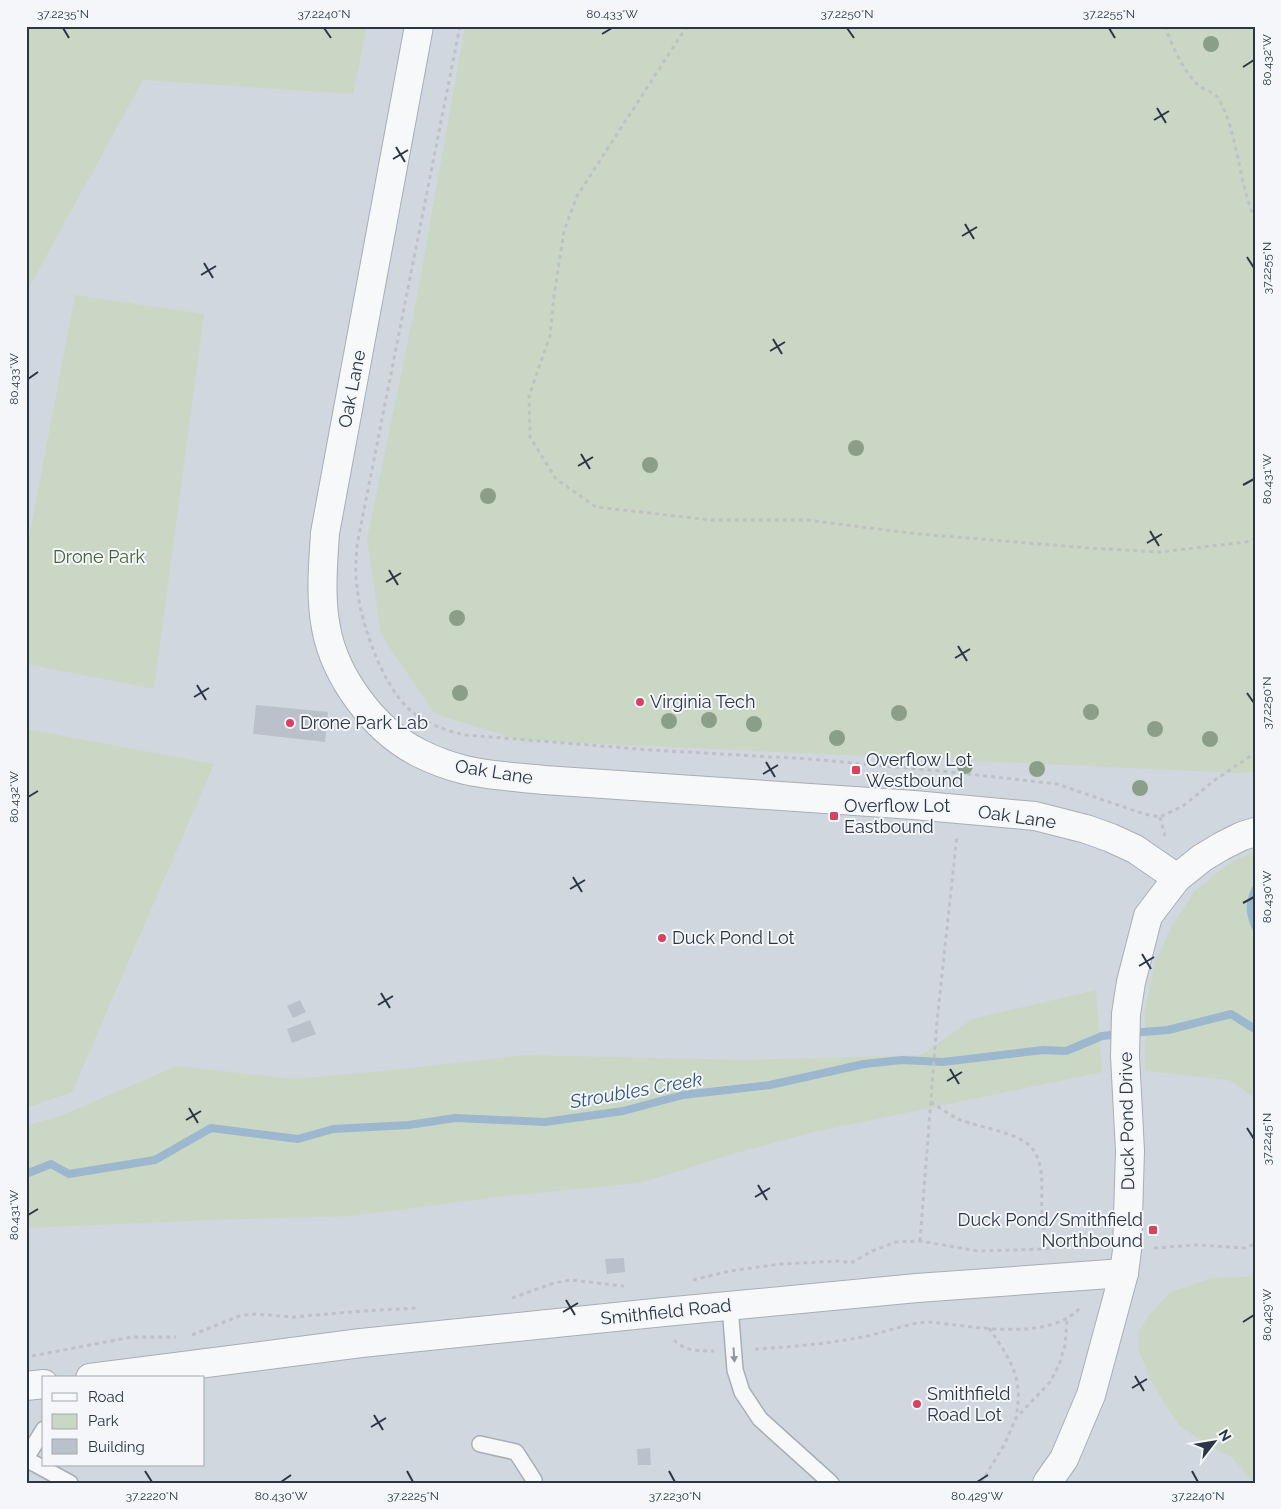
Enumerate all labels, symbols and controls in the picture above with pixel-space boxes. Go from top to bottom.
text: 37.2235°N [37,7,89,21]
text: 37.2240°N [298,7,350,21]
text: 80.433°W [586,7,638,21]
text: 37.2250°N [821,7,873,21]
text: 37.2255°N [1083,7,1135,21]
text: 80.432°W [1260,34,1274,86]
text: 37.2255°N [1260,242,1274,294]
street label: Oak Lane [334,348,369,430]
text: 80.433°W [7,353,21,405]
text: 80.431°W [1260,453,1274,504]
park label: Drone Park [53,546,145,567]
text: 37.2250°N [1260,677,1274,729]
place label: Virginia Tech [650,691,755,712]
marker: Virginia Tech [634,696,646,708]
place label: Drone Park Lab [300,712,428,733]
marker: Drone Park Lab [284,717,296,729]
place label: Overflow Lot Westbound [866,749,972,791]
street label: Oak Lane [454,755,535,788]
marker: Overflow Lot Westbound [850,764,862,776]
text: 80.432°W [7,771,21,823]
place label: Overflow Lot Eastbound [844,795,950,837]
street label: Oak Lane [977,801,1058,832]
marker: Overflow Lot Eastbound [828,810,840,822]
text: 80.430°W [1260,870,1274,923]
place label: Duck Pond Lot [672,927,794,948]
marker: Duck Pond Lot [656,932,668,944]
street label: Duck Pond Drive [1115,1051,1138,1190]
water label: Stroubles Creek [567,1068,704,1113]
text: 37.2245°N [1260,1113,1274,1165]
text: 80.431°W [7,1189,21,1240]
place label: Duck Pond/Smithfield Northbound [958,1209,1143,1251]
marker: Duck Pond/Smithfield Northbound [1147,1224,1159,1236]
text: 80.429°W [1260,1289,1274,1341]
street label: Smithfield Road [600,1294,732,1329]
one-way arrow [731,1347,739,1363]
legend [42,1376,205,1466]
place label: Smithfield Road Lot [927,1383,1011,1425]
text: Road [88,1388,124,1406]
marker: Smithfield Road Lot [911,1398,923,1410]
text: Park [88,1412,119,1430]
north arrow [1188,1416,1238,1466]
text: N [1216,1427,1235,1444]
text: Building [88,1438,145,1456]
text: 37.2220°N [126,1489,178,1503]
text: 80.430°W [255,1489,308,1503]
text: 37.2225°N [387,1489,439,1503]
text: 37.2230°N [649,1489,701,1503]
text: 80.429°W [951,1489,1003,1503]
text: 37.2240°N [1172,1489,1224,1503]

